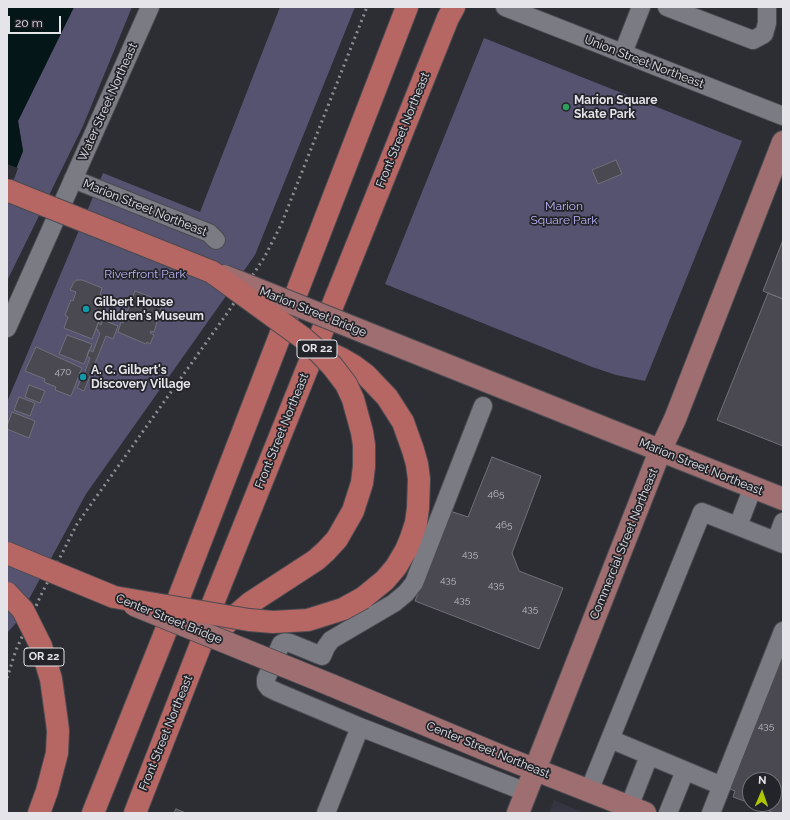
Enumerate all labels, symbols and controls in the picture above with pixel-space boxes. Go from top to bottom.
scale bar [10,8,63,34]
text: 20 m [15,16,43,30]
street label: Union Street Northeast [582,33,706,91]
street label: Water Street Northeast [75,41,141,163]
street label: Front Street Northeast [373,70,433,190]
place label: Marion Square Skate Park [574,93,657,121]
marker: Marion Square Skate Park [561,102,571,112]
street label: Marion Street Northeast [81,177,209,239]
park label: Marion Square Park [531,199,597,227]
park label: Riverfront Park [104,267,186,281]
street label: Marion Street Bridge [257,284,369,340]
place label: Gilbert House Children's Museum [94,295,204,323]
marker: Gilbert House Children's Museum [81,304,91,314]
road number: OR 22 [297,340,337,358]
place label: A. C. Gilbert's Discovery Village [91,363,190,391]
house number: 470 [55,366,71,378]
street label: Front Street Northeast [252,371,312,491]
marker: A. C. Gilbert's Discovery Village [78,372,88,382]
street label: Marion Street Northeast [637,436,765,498]
street label: Commercial Street Northeast [587,466,661,622]
house number: 465 [488,488,504,500]
house number: 465 [496,519,512,531]
house number: 435 [462,548,478,560]
house number: 435 [440,574,456,586]
house number: 435 [488,579,504,591]
street label: Center Street Bridge [114,591,224,647]
house number: 435 [454,594,470,606]
house number: 435 [522,603,538,615]
road number: OR 22 [24,648,64,666]
street label: Front Street Northeast [136,673,196,793]
street label: Center Street Northeast [424,719,552,781]
house number: 435 [758,720,774,732]
north arrow [742,772,782,812]
text: N [758,774,767,787]

